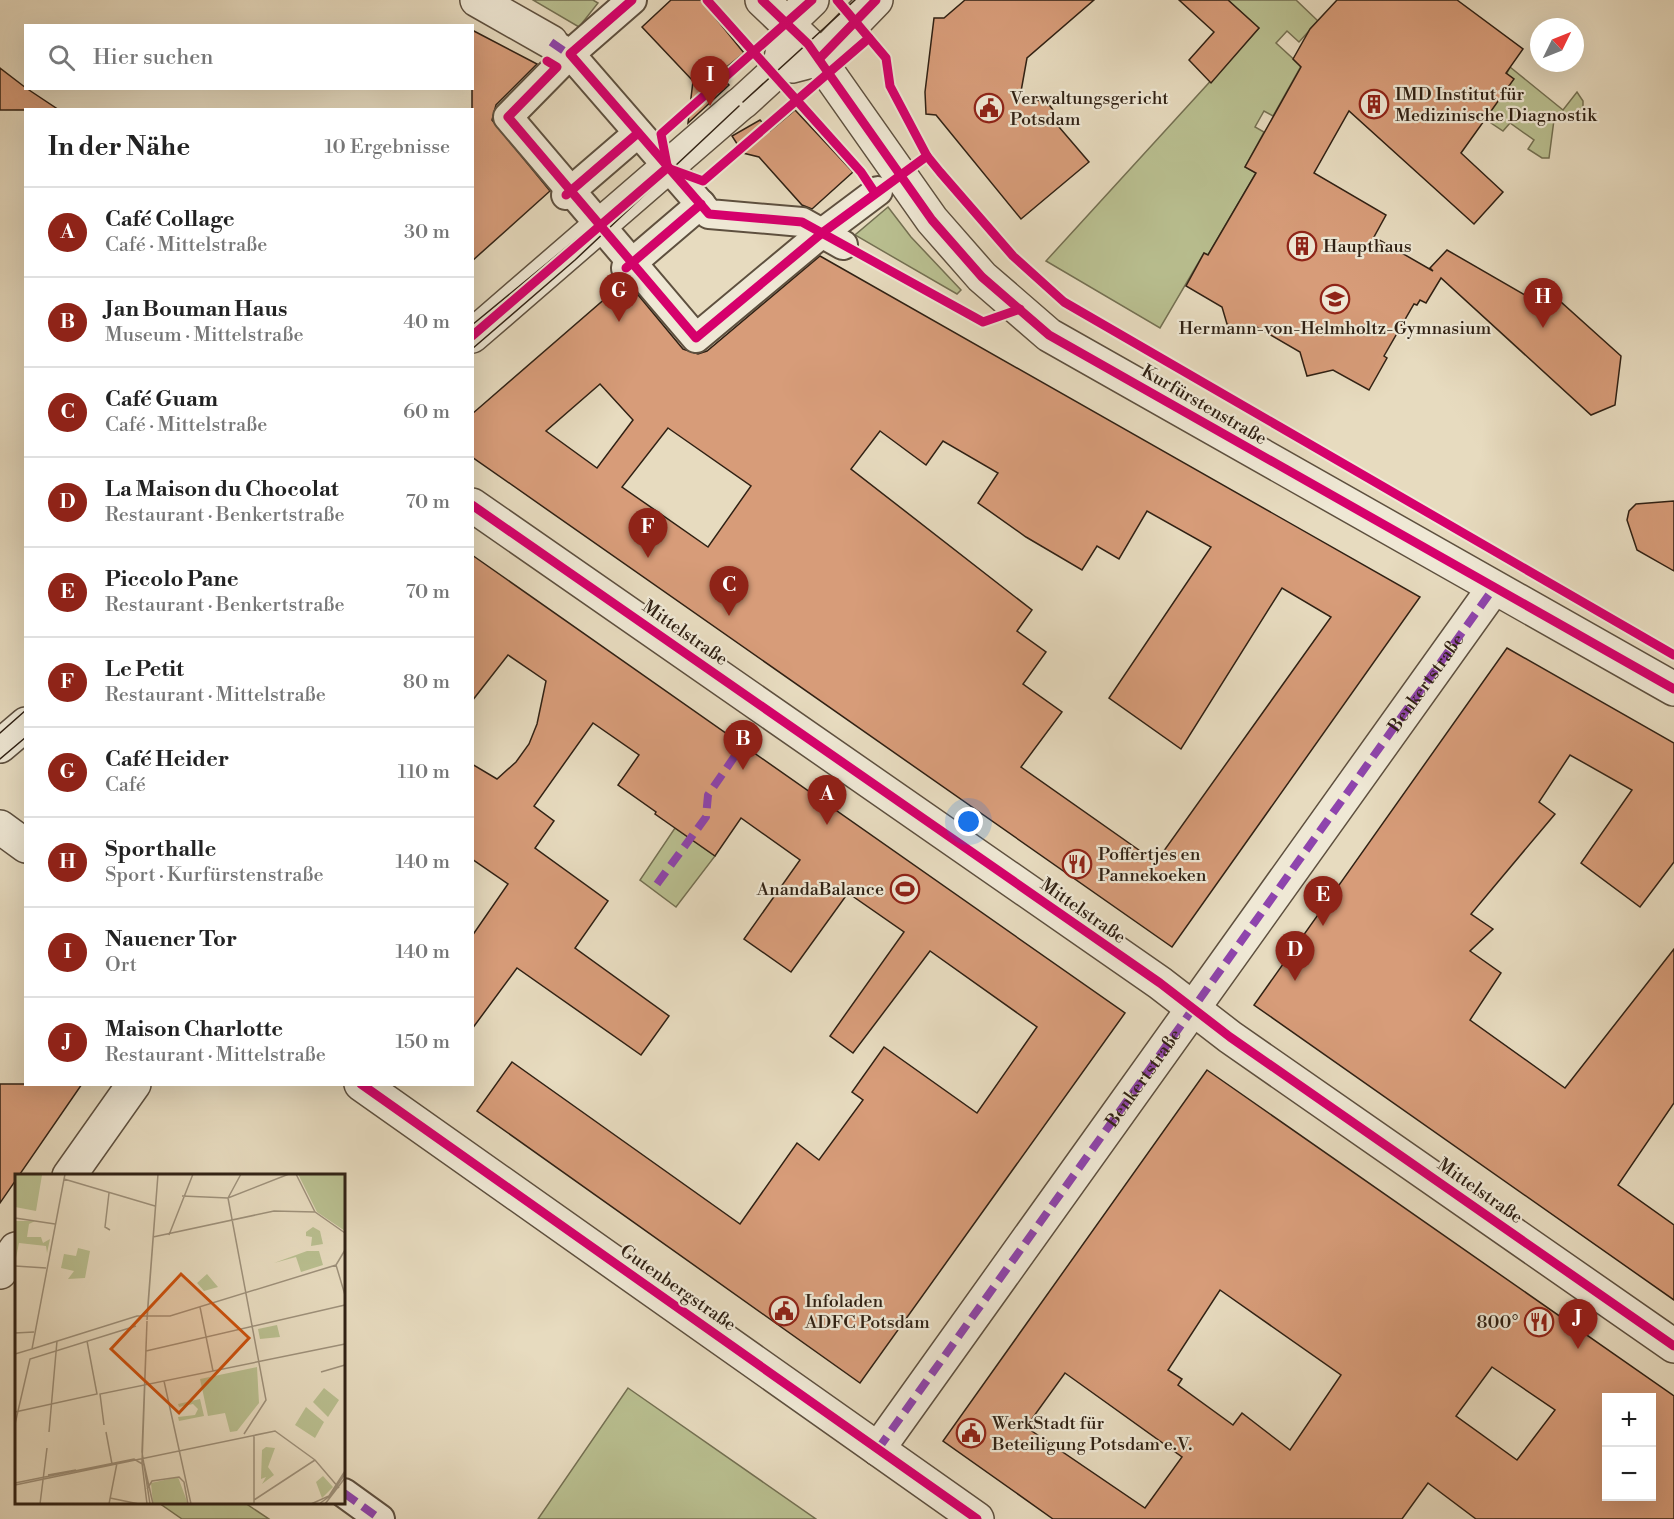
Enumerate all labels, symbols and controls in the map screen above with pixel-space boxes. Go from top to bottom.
north arrow [1530,18,1584,72]
search box [24,24,474,90]
icon: search [45,41,78,74]
text: Hier suchen [93,44,213,71]
pin: I [690,57,730,106]
place label: IMD Institut für Medizinische Diagnostik [1395,83,1598,127]
place label: Verwaltungsgericht Potsdam [1009,87,1169,131]
building icon: IMD Institut für Medizinische Diagnostik [1358,88,1390,120]
public building icon: Verwaltungsgericht Potsdam [973,92,1005,124]
text: In der Nähe [48,131,190,163]
text: 10 Ergebnisse [325,135,450,160]
text: Café Collage [105,206,234,233]
text: A [60,220,75,245]
text: 30 m [404,220,450,245]
building icon: Haupthaus [1286,230,1318,262]
text: Café · Mittelstraße [105,233,267,258]
place label: Haupthaus [1323,235,1412,258]
pin: G [600,272,638,322]
pin: H [1524,278,1562,328]
school or university icon: Hermann-von-Helmholtz-Gymnasium [1319,283,1351,315]
text: Jan Bouman Haus [105,296,287,323]
text: B [60,310,75,335]
text: 40 m [403,310,450,335]
place label: Hermann-von-Helmholtz-Gymnasium [1179,317,1491,340]
text: Museum · Mittelstraße [105,323,303,348]
street label: Kurfürstenstraße [1137,360,1271,450]
text: Café Guam [105,386,218,413]
text: C [60,400,75,425]
text: 60 m [403,400,450,425]
text: Café · Mittelstraße [105,413,267,438]
text: La Maison du Chocolat [105,476,339,503]
text: D [60,490,75,515]
text: 70 m [406,490,450,515]
text: Restaurant · Benkertstraße [105,503,345,528]
pin: F [628,508,668,558]
text: Piccolo Pane [105,566,239,593]
pin: C [710,566,748,616]
text: E [61,580,74,605]
text: 70 m [406,580,450,605]
text: Restaurant · Benkertstraße [105,593,345,618]
street label: Mittelstraße [638,595,732,671]
street label: Benkertstraße [1382,629,1469,737]
text: Le Petit [105,656,184,683]
text: F [60,670,75,695]
text: 80 m [403,670,450,695]
text: Restaurant · Mittelstraße [105,683,326,708]
pin: B [724,720,762,770]
text: Café Heider [105,746,229,773]
text: G [60,760,75,785]
text: 110 m [398,760,450,785]
text: Café [105,773,146,798]
pin: A [808,776,846,825]
your location [954,807,983,836]
text: Sporthalle [105,836,216,863]
place label: Poffertjes en Pannekoeken [1098,843,1207,887]
restaurant icon: Poffertjes en Pannekoeken [1061,848,1093,880]
text: H [59,850,76,875]
text: 140 m [395,850,450,875]
text: Sport · Kurfürstenstraße [105,863,324,888]
sports icon: AnandaBalance [889,873,921,905]
street label: Mittelstraße [1036,873,1130,949]
pin: E [1304,876,1342,926]
place label: AnandaBalance [756,878,884,901]
text: Nauener Tor [105,926,237,953]
pin: D [1276,932,1314,981]
text: I [64,940,71,965]
text: 140 m [395,940,450,965]
text: Ort [105,953,137,978]
text: Maison Charlotte [105,1016,283,1043]
street label: Benkertstraße [1100,1024,1186,1133]
text: J [64,1030,71,1055]
text: 150 m [395,1030,450,1055]
text: Restaurant · Mittelstraße [105,1043,326,1068]
street label: Mittelstraße [1433,1153,1527,1229]
inset map [15,1174,345,1504]
street label: Gutenbergstraße [616,1239,740,1337]
place label: Infoladen ADFC Potsdam [804,1290,930,1334]
public building icon: Infoladen ADFC Potsdam [768,1295,800,1327]
pin: J [1558,1300,1598,1349]
restaurant icon: 800° [1523,1306,1555,1338]
place label: 800° [1477,1311,1518,1334]
map controls [1602,1393,1656,1501]
button: + [1602,1393,1656,1447]
place label: WerkStadt für Beteiligung Potsdam e.V. [991,1412,1192,1456]
public building icon: WerkStadt für Beteiligung Potsdam e.V. [955,1417,987,1449]
button: − [1602,1447,1656,1501]

